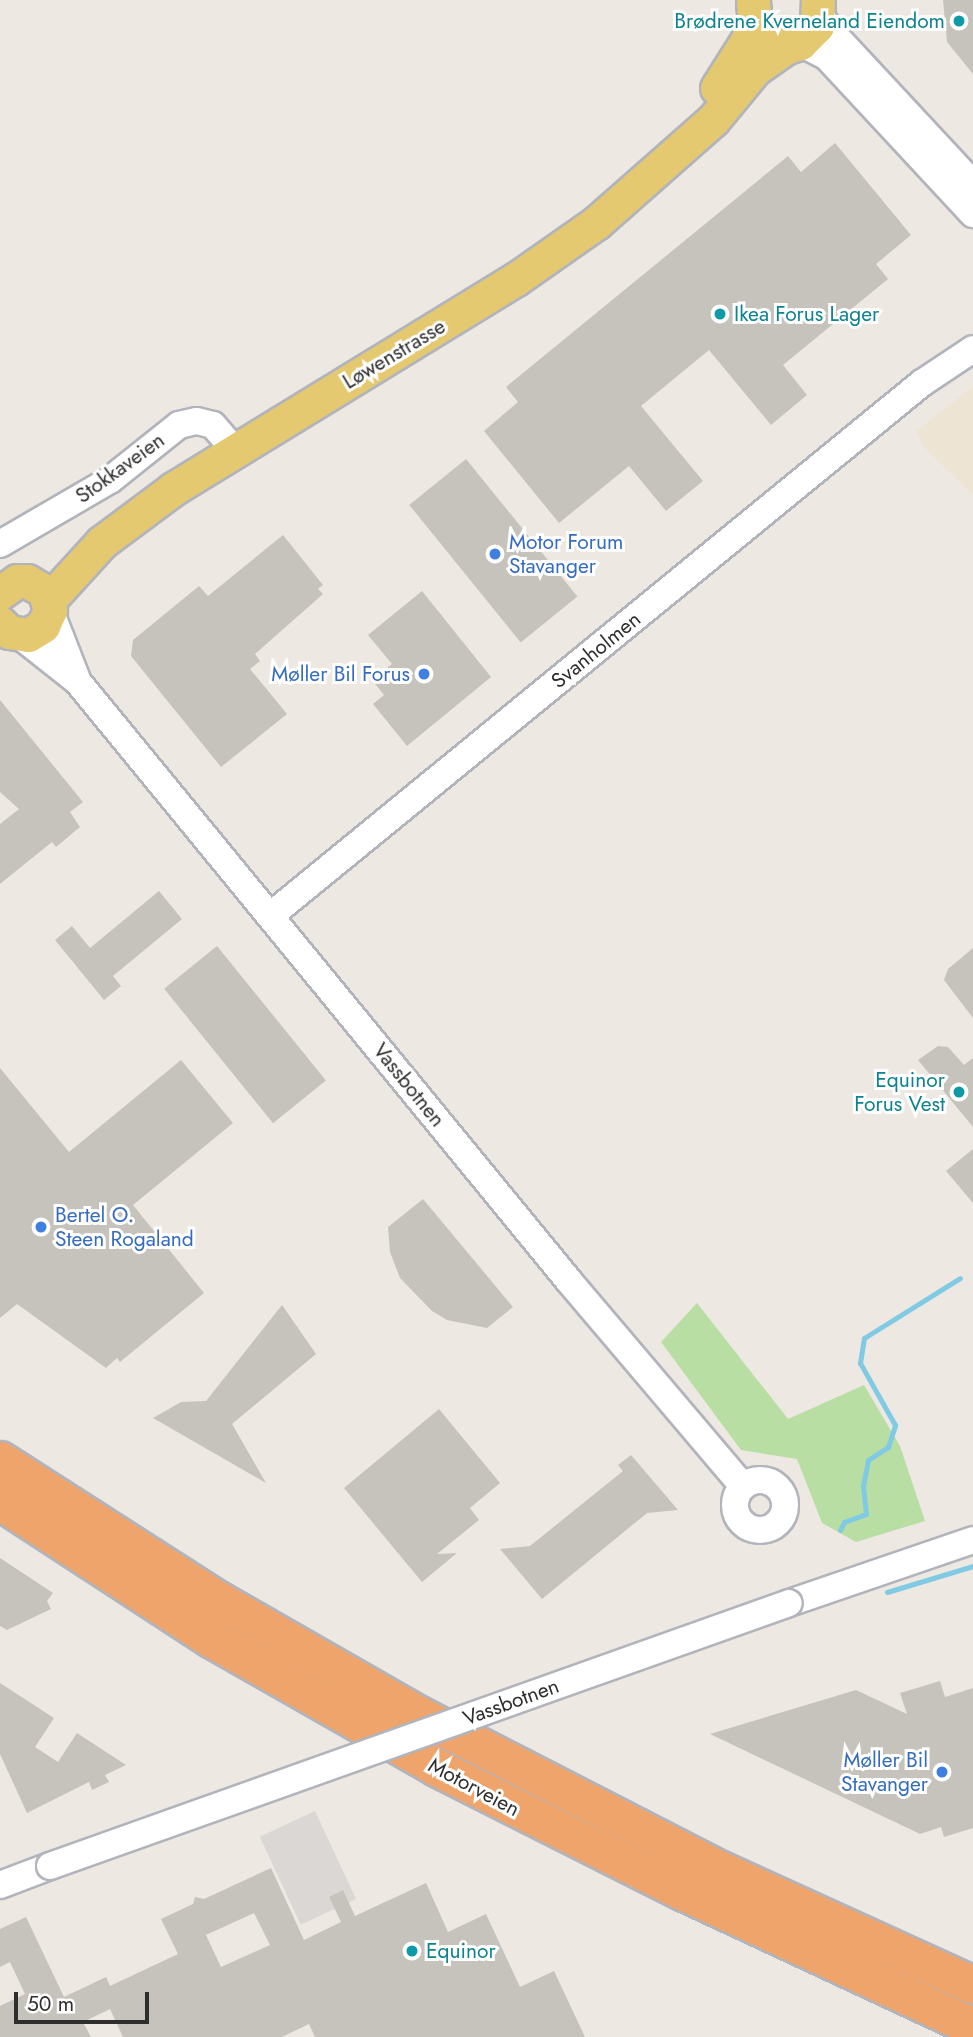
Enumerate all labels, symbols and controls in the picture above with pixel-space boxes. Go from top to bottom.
place label: Brødrene Kverneland Eiendom [674,8,945,34]
marker: Brødrene Kverneland Eiendom [951,13,967,29]
place label: Ikea Forus Lager [734,301,879,327]
marker: Ikea Forus Lager [712,306,728,322]
street label: Løwenstrasse [338,314,450,394]
street label: Stokkaveien [71,427,169,509]
place label: Motor Forum Stavanger [509,529,623,579]
marker: Motor Forum Stavanger [487,546,503,562]
street label: Svanholmen [546,606,646,694]
place label: Møller Bil Forus [271,661,410,687]
marker: Møller Bil Forus [416,666,432,682]
street label: Vassbotnen [368,1038,450,1132]
place label: Equinor Forus Vest [854,1067,945,1117]
marker: Equinor Forus Vest [951,1084,967,1100]
place label: Bertel O. Steen Rogaland [55,1202,194,1252]
marker: Bertel O. Steen Rogaland [33,1219,49,1235]
street label: Vassbotnen [460,1673,562,1731]
place label: Møller Bil Stavanger [841,1747,928,1797]
street label: Motorveien [424,1752,524,1822]
marker: Møller Bil Stavanger [934,1764,950,1780]
place label: Equinor [426,1938,496,1964]
marker: Equinor [404,1943,420,1959]
scale bar [18,1978,152,2022]
text: 50 m [27,1989,74,2019]

